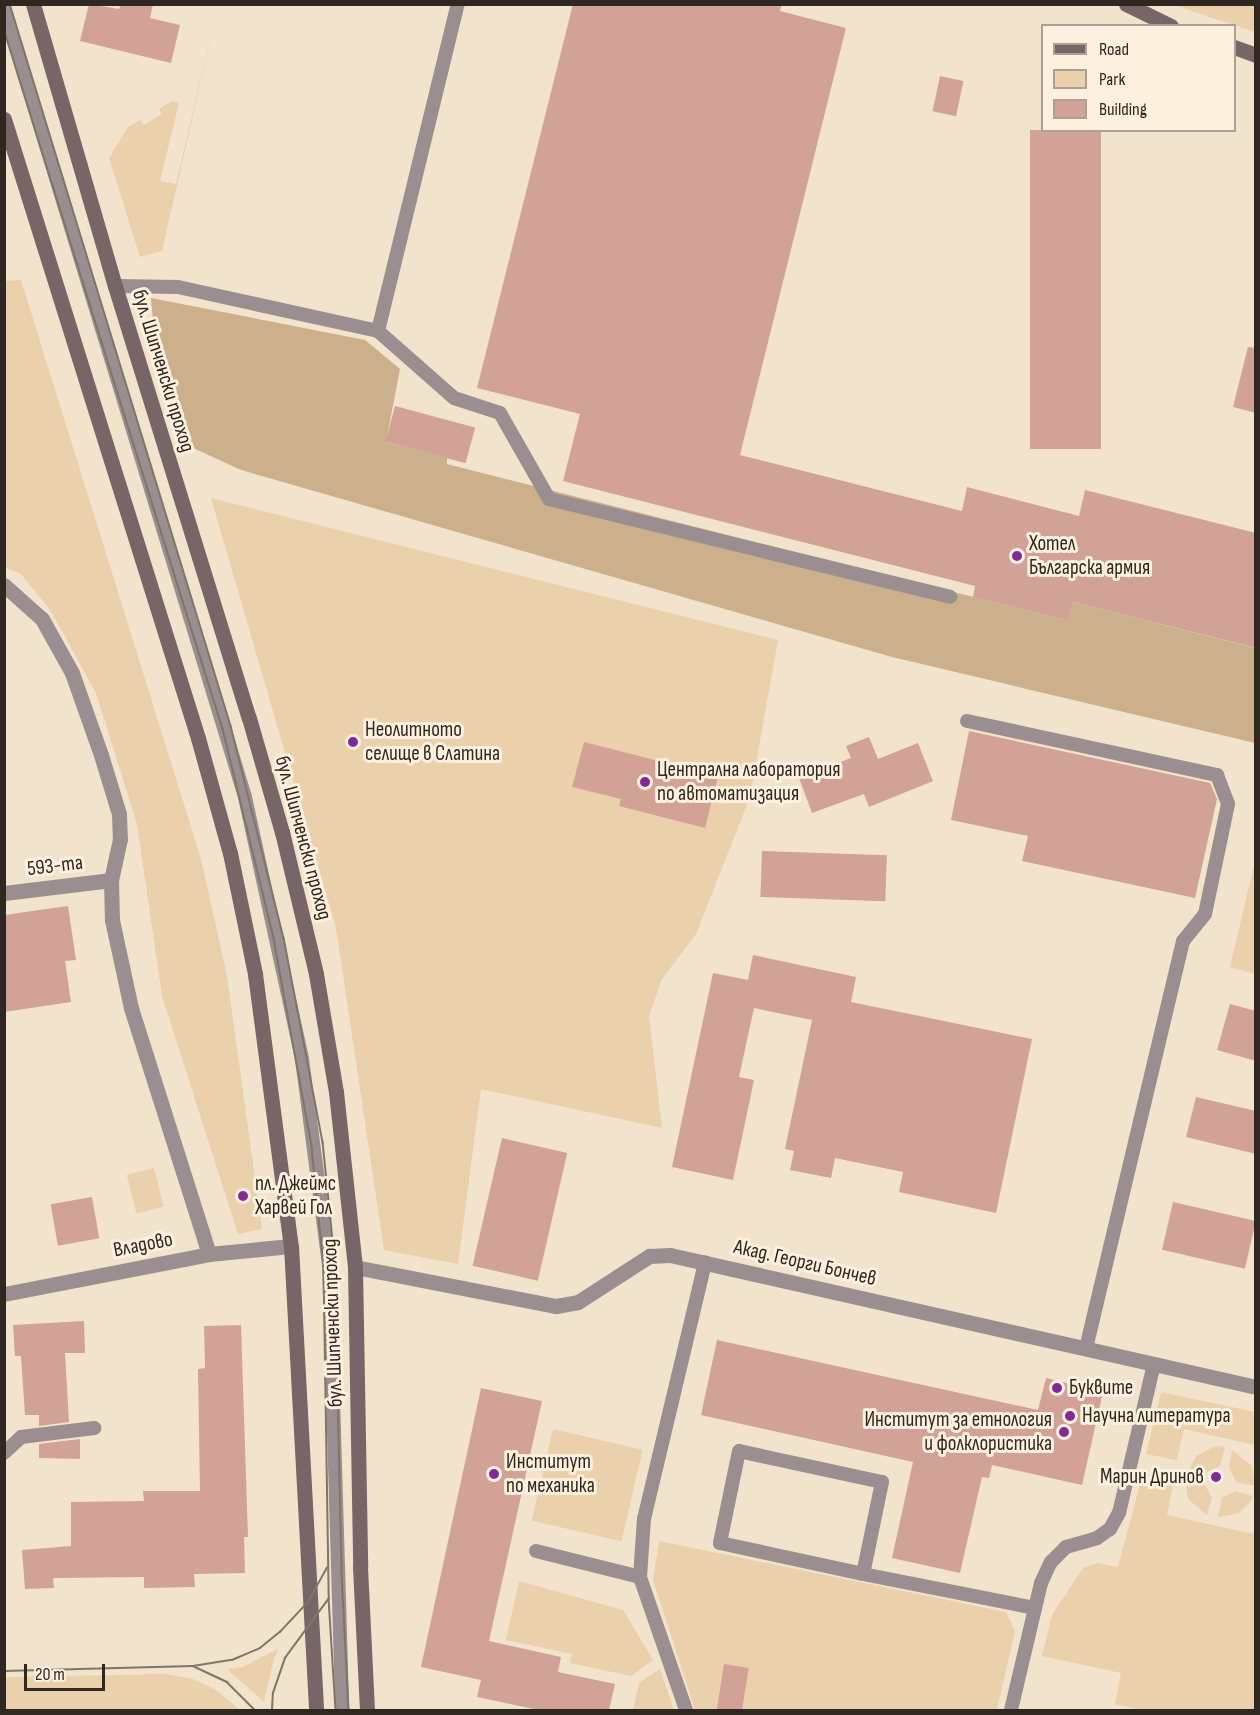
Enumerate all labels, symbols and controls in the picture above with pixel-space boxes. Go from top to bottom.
legend [1041,24,1236,132]
text: Road [1099,39,1129,60]
text: Park [1099,69,1125,90]
text: Building [1099,99,1147,120]
street label: бул. Шипченски проход [126,287,200,455]
place label: Хотел Българска армия [1029,531,1150,581]
marker: Хотел Българска армия [1010,549,1024,563]
place label: Неолитното селище в Слатина [365,717,500,767]
marker: Неолитното селище в Слатина [346,735,360,749]
street label: бул. Шипченски проход [269,753,337,923]
place label: Централна лаборатория по автоматизация [657,757,841,807]
marker: Централна лаборатория по автоматизация [638,775,652,789]
street label: 593-та [26,850,84,882]
place label: пл. Джеймс Харвей Гол [255,1171,336,1221]
marker: пл. Джеймс Харвей Гол [236,1189,250,1203]
street label: Владово [111,1227,175,1263]
street label: Акад. Георги Бончев [731,1234,879,1292]
street label: бул. Шипченски проход [317,1238,349,1408]
place label: Буквите [1069,1375,1133,1401]
marker: Буквите [1050,1381,1064,1395]
place label: Научна литература [1082,1403,1231,1429]
place label: Институт за етнология и фолклористика [864,1407,1052,1457]
marker: Научна литература [1063,1409,1077,1423]
marker: Институт за етнология и фолклористика [1057,1425,1071,1439]
place label: Институт по механика [506,1449,595,1499]
place label: Марин Дринов [1100,1464,1204,1490]
marker: Институт по механика [487,1467,501,1481]
marker: Марин Дринов [1209,1470,1223,1484]
scale bar [27,1652,108,1690]
text: 20 m [35,1664,65,1685]

